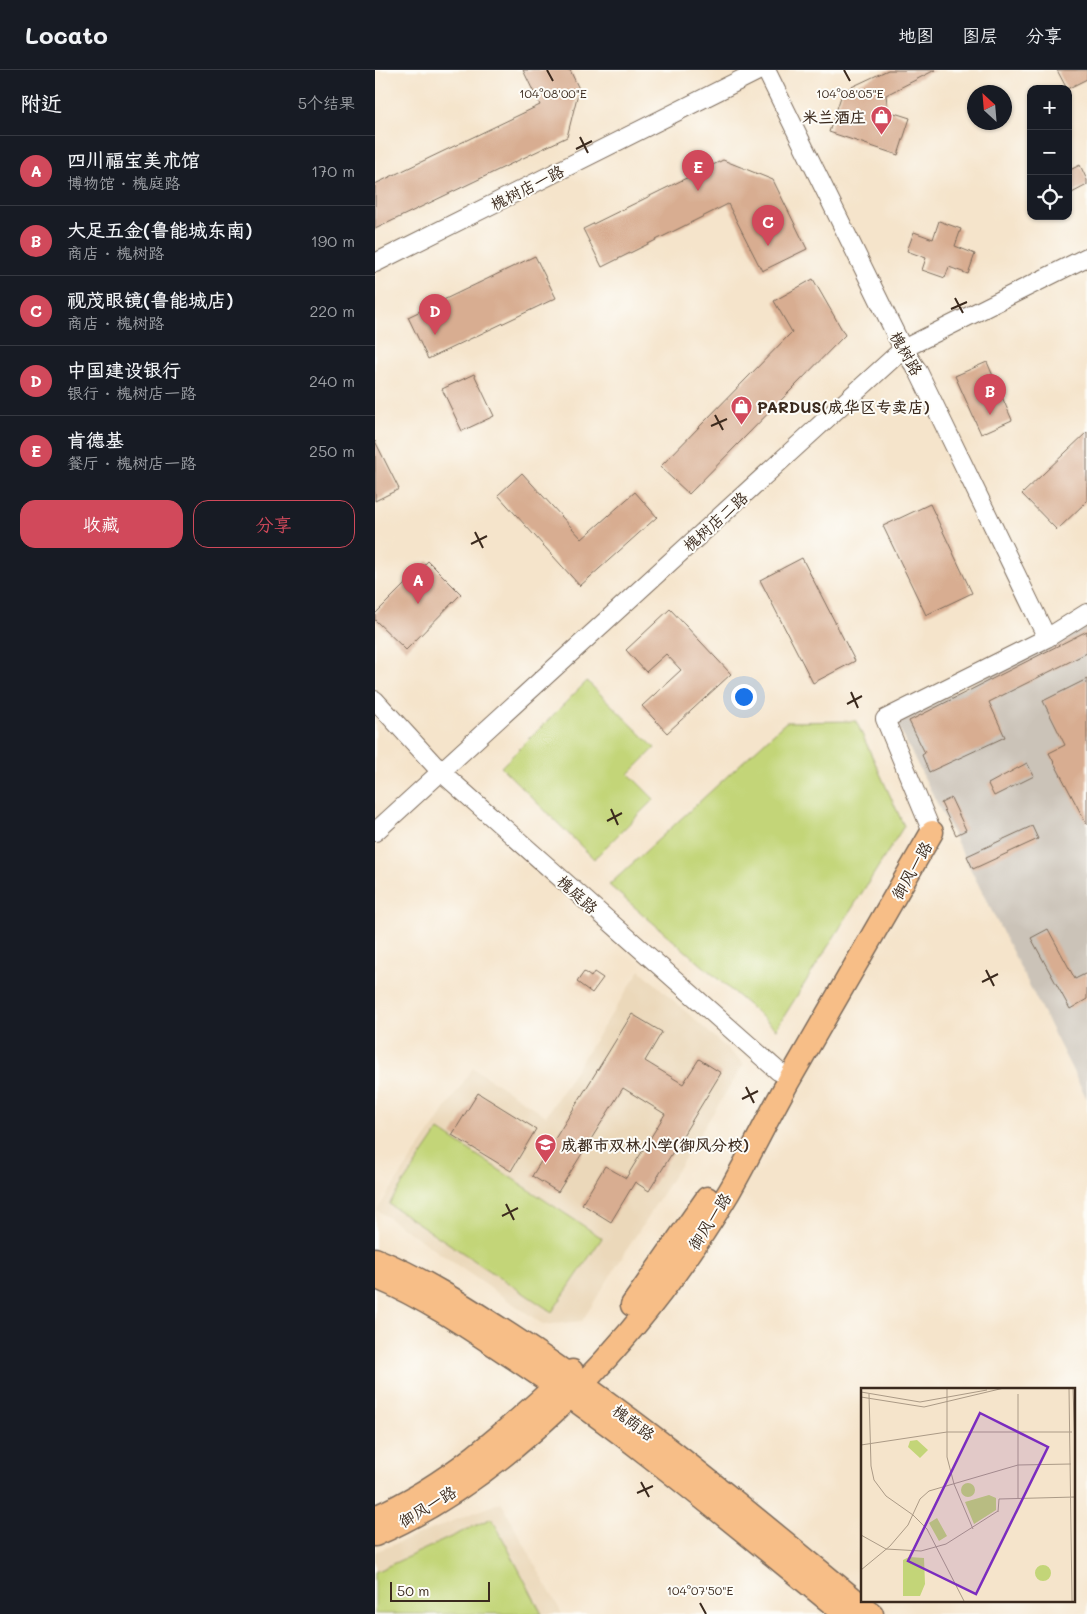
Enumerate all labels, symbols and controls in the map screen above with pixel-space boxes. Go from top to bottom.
text: Locato [25,19,108,50]
text: 地图 [898,23,934,47]
text: 图层 [962,23,998,47]
text: 分享 [1026,23,1062,47]
text: 104°08'00"E [519,85,587,101]
text: 104°08'05"E [816,85,884,101]
north arrow [967,85,1012,130]
map controls [1027,85,1072,220]
button: + [1027,85,1072,130]
text: 附近 [20,89,62,116]
text: 5个结果 [298,92,355,113]
shop icon: 米兰酒庄 [870,104,894,135]
place label: 米兰酒庄 [802,106,866,127]
button: − [1027,130,1072,175]
text: 四川福宝美术馆 [67,147,200,172]
pin: E [682,150,714,191]
street label: 槐树店一路 [487,159,567,215]
text: A [30,160,42,181]
text: 170 m [311,160,355,181]
text: 博物馆 · 槐庭路 [67,172,180,193]
button: locate [1027,175,1072,220]
pin: C [752,205,784,246]
text: 大足五金(鲁能城东南) [67,217,252,242]
text: B [31,230,41,251]
text: 190 m [311,230,355,251]
text: 商店 · 槐树路 [67,242,164,263]
text: 视茂眼镜(鲁能城店) [67,287,233,312]
pin: D [419,294,451,335]
text: C [30,300,42,321]
text: 220 m [309,300,355,321]
text: 商店 · 槐树路 [67,312,164,333]
street label: 槐树路 [886,327,928,379]
text: 中国建设银行 [67,357,181,382]
text: D [30,370,42,391]
text: 240 m [309,370,355,391]
pin: B [974,374,1006,415]
text: 银行 · 槐树店一路 [67,382,196,403]
shop icon: PARDUS(成华区专卖店) [729,394,753,425]
place label: PARDUS(成华区专卖店) [757,396,930,417]
text: 肯德基 [67,427,124,452]
text: E [31,440,41,461]
text: 250 m [309,440,355,461]
text: 餐厅 · 槐树店一路 [67,452,196,473]
street label: 槐树店二路 [678,486,752,556]
button: 收藏 [20,500,183,548]
button: 分享 [193,500,355,548]
pin: A [402,563,434,604]
your location [731,684,757,710]
street label: 御风一路 [886,837,936,903]
street label: 槐庭路 [553,870,603,918]
school or university icon: 成都市双林小学(御风分校) [533,1132,557,1163]
place label: 成都市双林小学(御风分校) [561,1134,749,1155]
street label: 御风一路 [683,1188,735,1254]
inset map [861,1388,1075,1602]
street label: 槐荫路 [609,1399,659,1445]
street label: 御风一路 [394,1481,460,1531]
scale bar [390,1579,490,1602]
text: 50 m [397,1581,429,1600]
text: 104°07'50"E [667,1582,733,1598]

